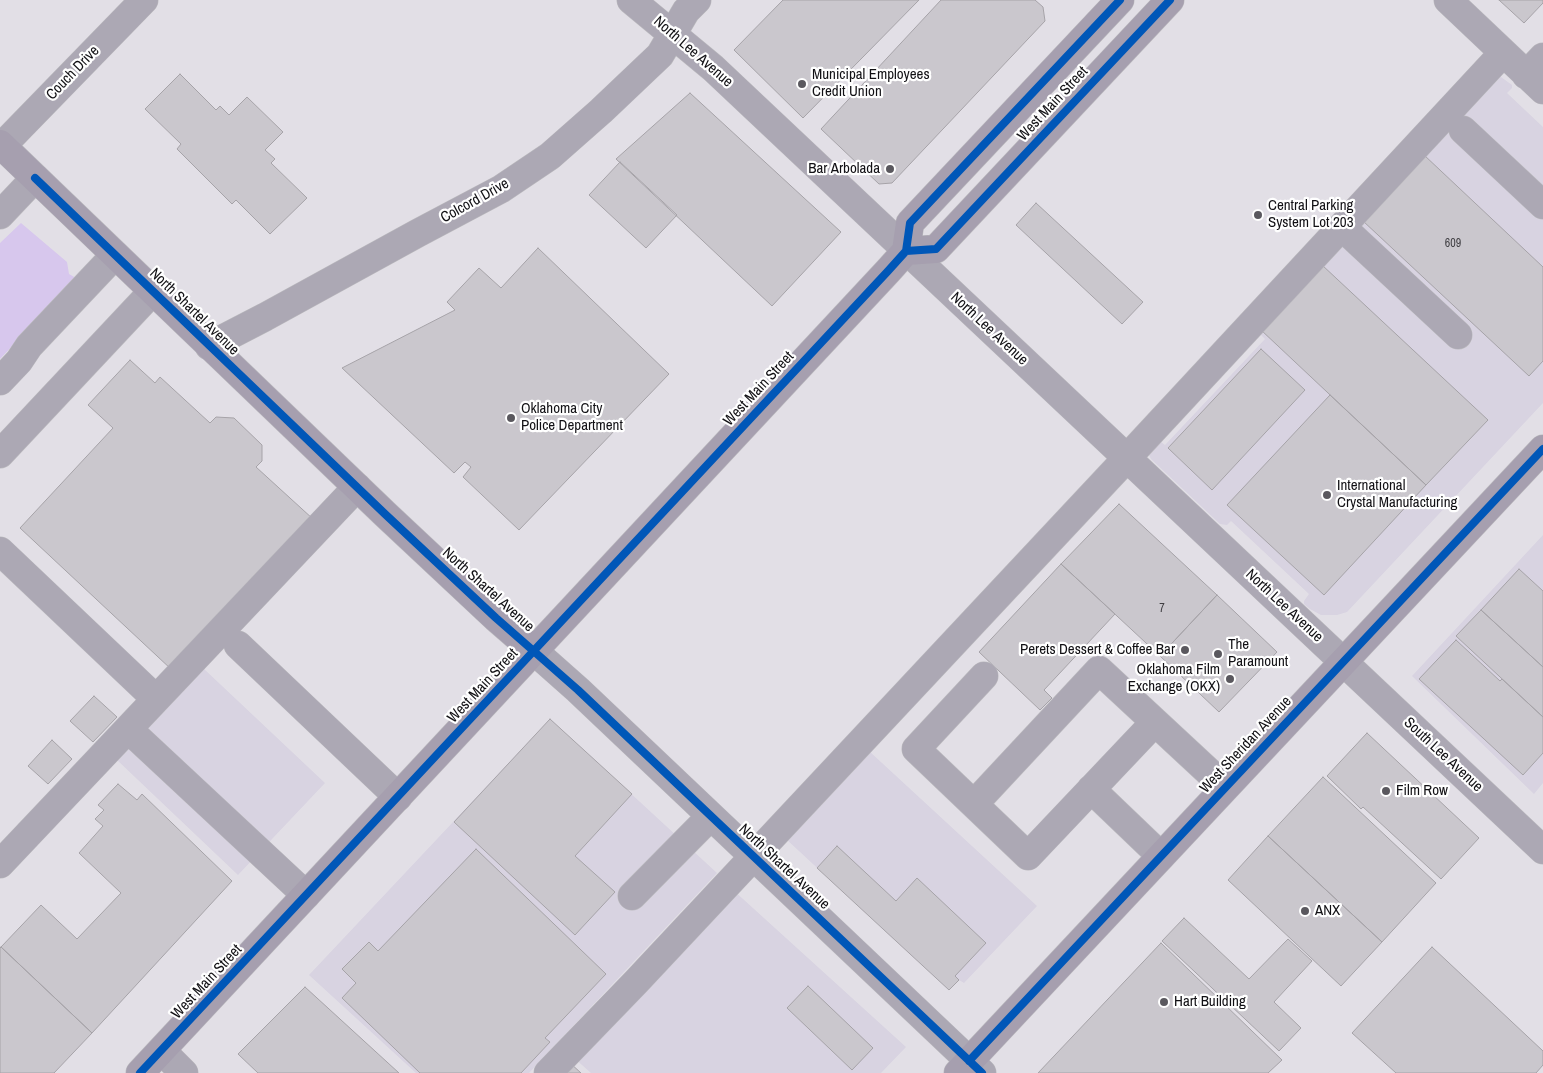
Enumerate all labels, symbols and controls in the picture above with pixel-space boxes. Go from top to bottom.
street label: North Lee Avenue [650,13,736,91]
street label: Couch Drive [43,42,103,104]
street label: West Main Street [1014,63,1092,145]
place label: Municipal Employees Credit Union [812,66,930,101]
marker: Municipal Employees Credit Union [796,78,808,90]
place label: Bar Arbolada [808,160,880,178]
marker: Bar Arbolada [884,163,896,175]
street label: Colcord Drive [438,175,512,227]
place label: Central Parking System Lot 203 [1268,197,1353,232]
marker: Central Parking System Lot 203 [1252,209,1264,221]
house number: 609 [1445,237,1461,251]
street label: North Shartel Avenue [146,265,242,359]
street label: North Lee Avenue [947,289,1031,369]
street label: West Main Street [720,348,798,430]
place label: Oklahoma City Police Department [521,400,623,435]
marker: Oklahoma City Police Department [505,412,517,424]
place label: International Crystal Manufacturing [1337,477,1457,512]
marker: International Crystal Manufacturing [1321,489,1333,501]
street label: North Shartel Avenue [438,544,538,636]
street label: North Lee Avenue [1242,566,1326,646]
house number: 7 [1159,602,1165,616]
place label: The Paramount [1228,636,1288,671]
place label: Perets Dessert & Coffee Bar [1020,641,1175,659]
marker: Perets Dessert & Coffee Bar [1179,644,1191,656]
street label: West Main Street [444,645,522,727]
marker: The Paramount [1212,648,1224,660]
place label: Oklahoma Film Exchange (OKX) [1128,661,1220,696]
marker: Oklahoma Film Exchange (OKX) [1224,673,1236,685]
street label: West Sheridan Avenue [1196,693,1296,797]
street label: South Lee Avenue [1400,714,1486,796]
place label: Film Row [1396,782,1448,800]
marker: Film Row [1380,785,1392,797]
street label: North Shartel Avenue [735,820,833,914]
place label: ANX [1315,902,1340,920]
marker: ANX [1299,905,1311,917]
street label: West Main Street [168,941,246,1023]
place label: Hart Building [1174,993,1246,1011]
marker: Hart Building [1158,996,1170,1008]

